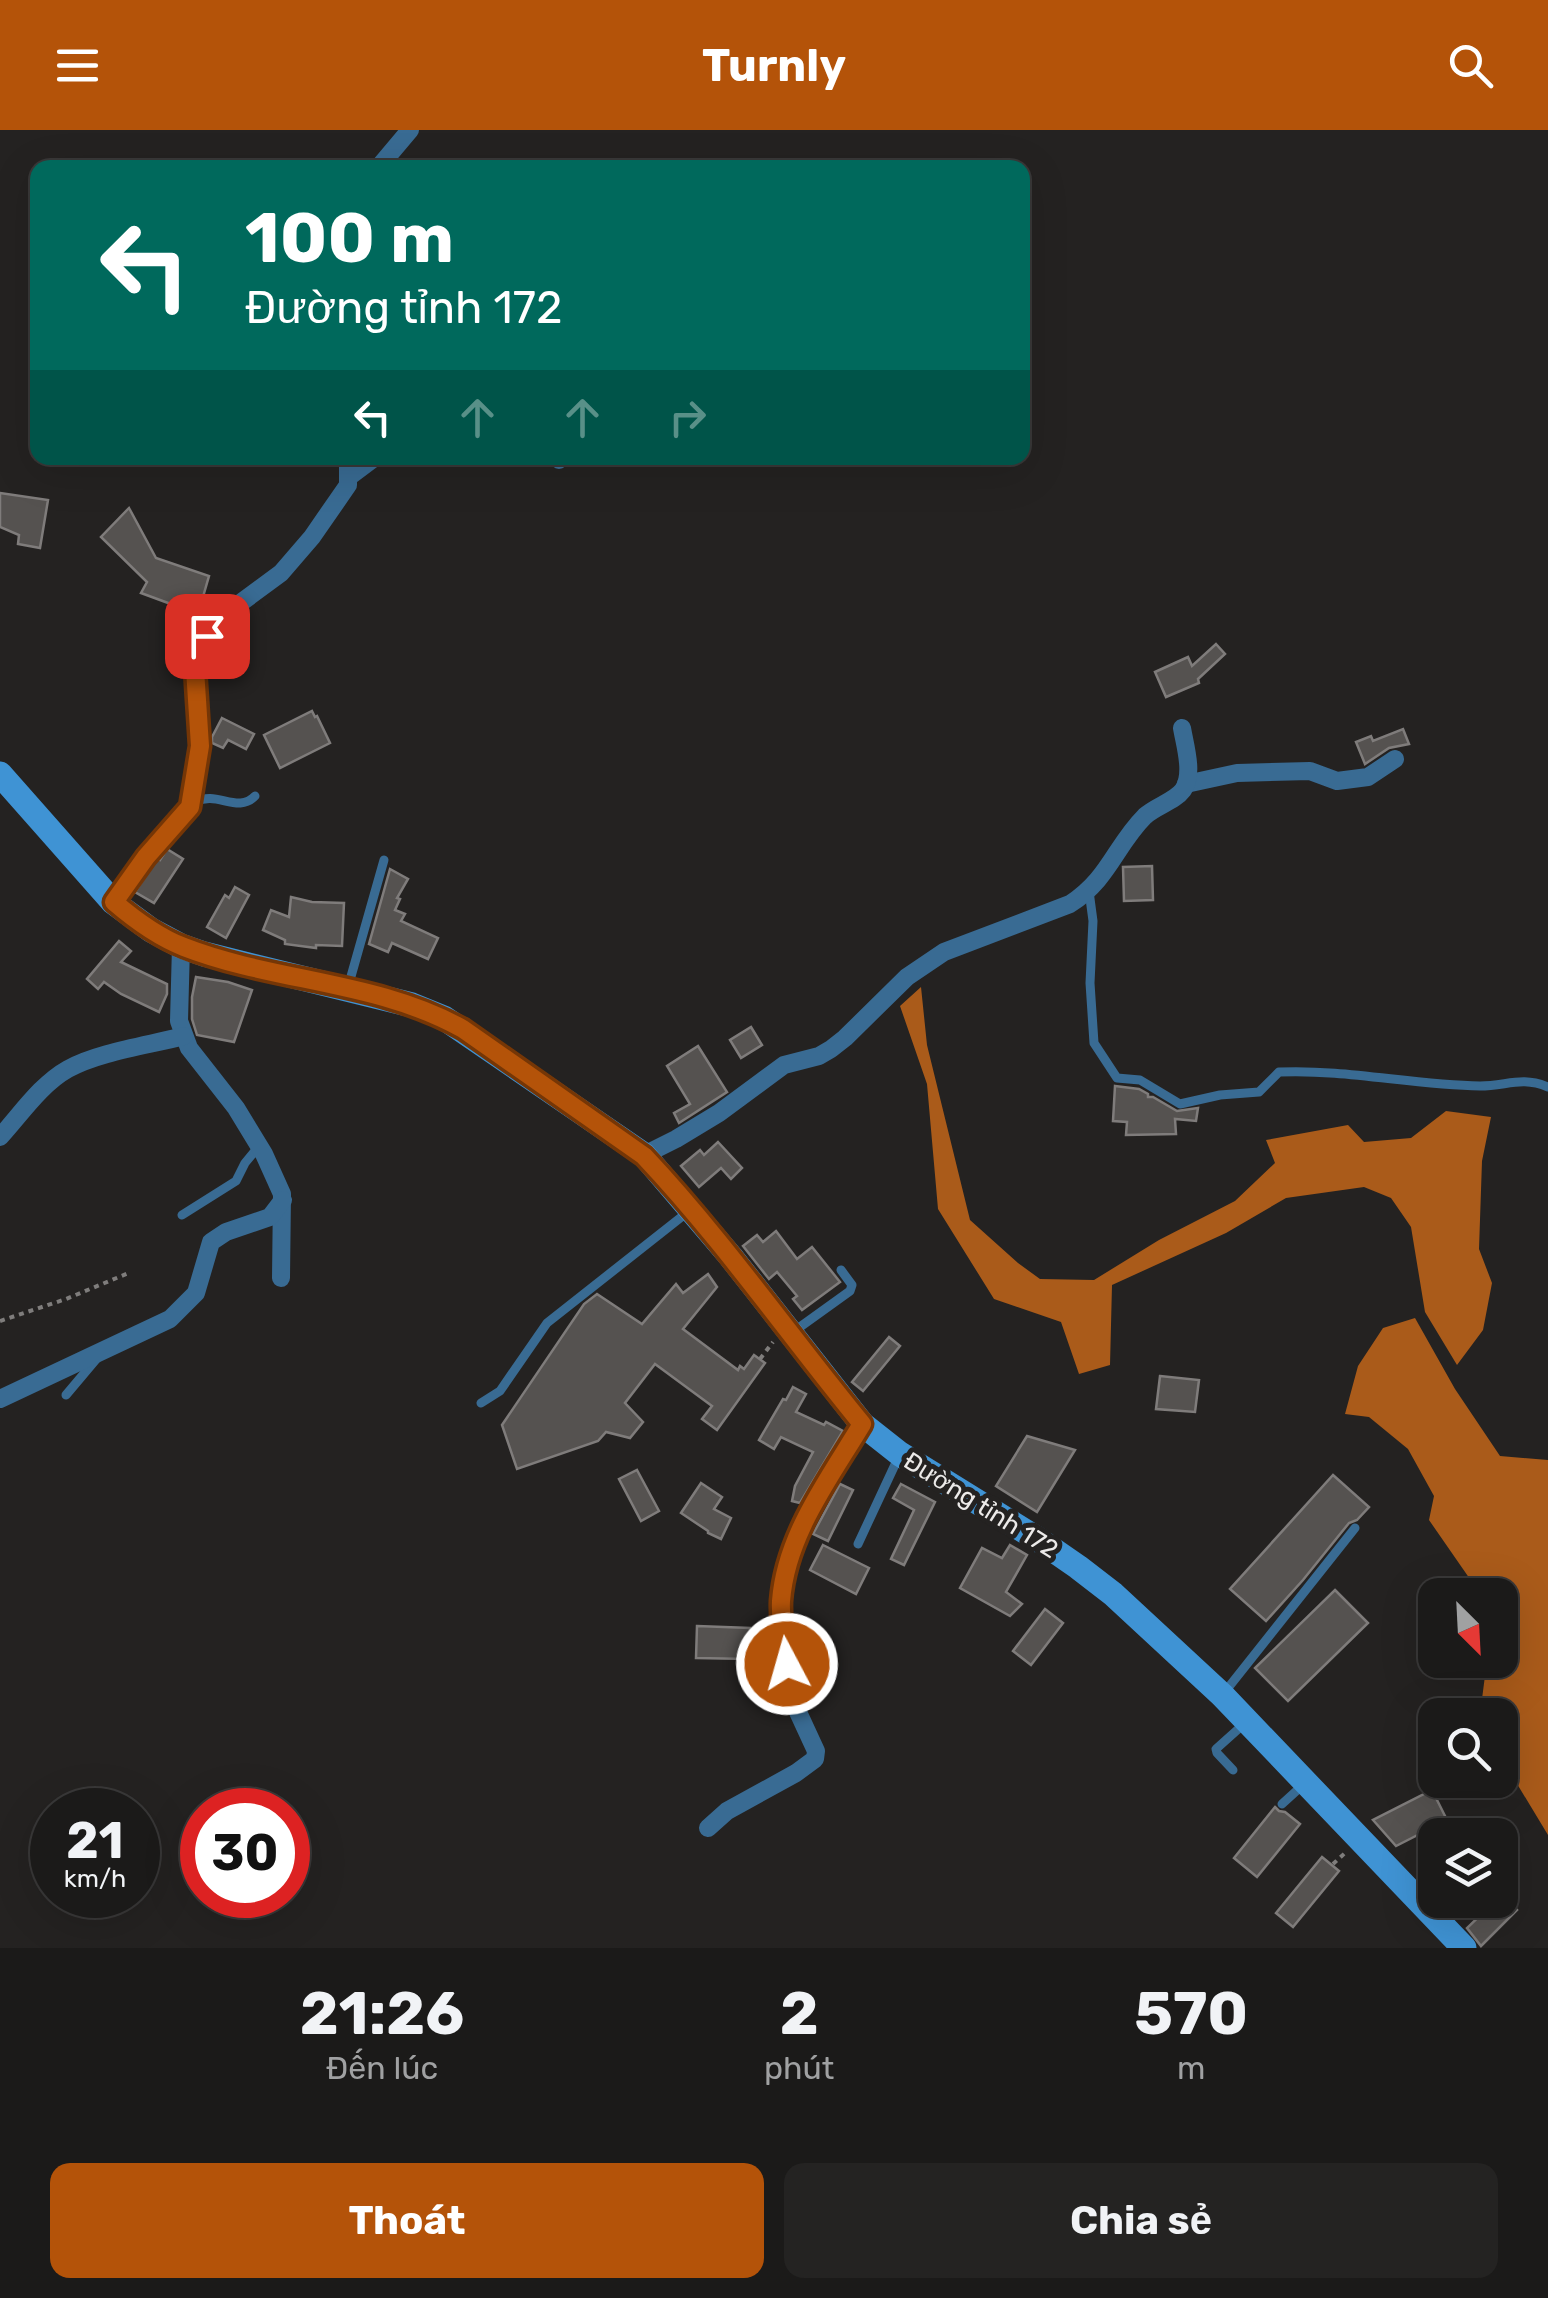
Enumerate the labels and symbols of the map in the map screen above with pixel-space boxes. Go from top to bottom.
pin [165,594,250,679]
street label: Đường tỉnh 172 [899,1446,1063,1564]
north arrow [1418,1578,1518,1678]
position arrow [735,1612,839,1716]
speed limit sign: 30 [180,1788,310,1918]

